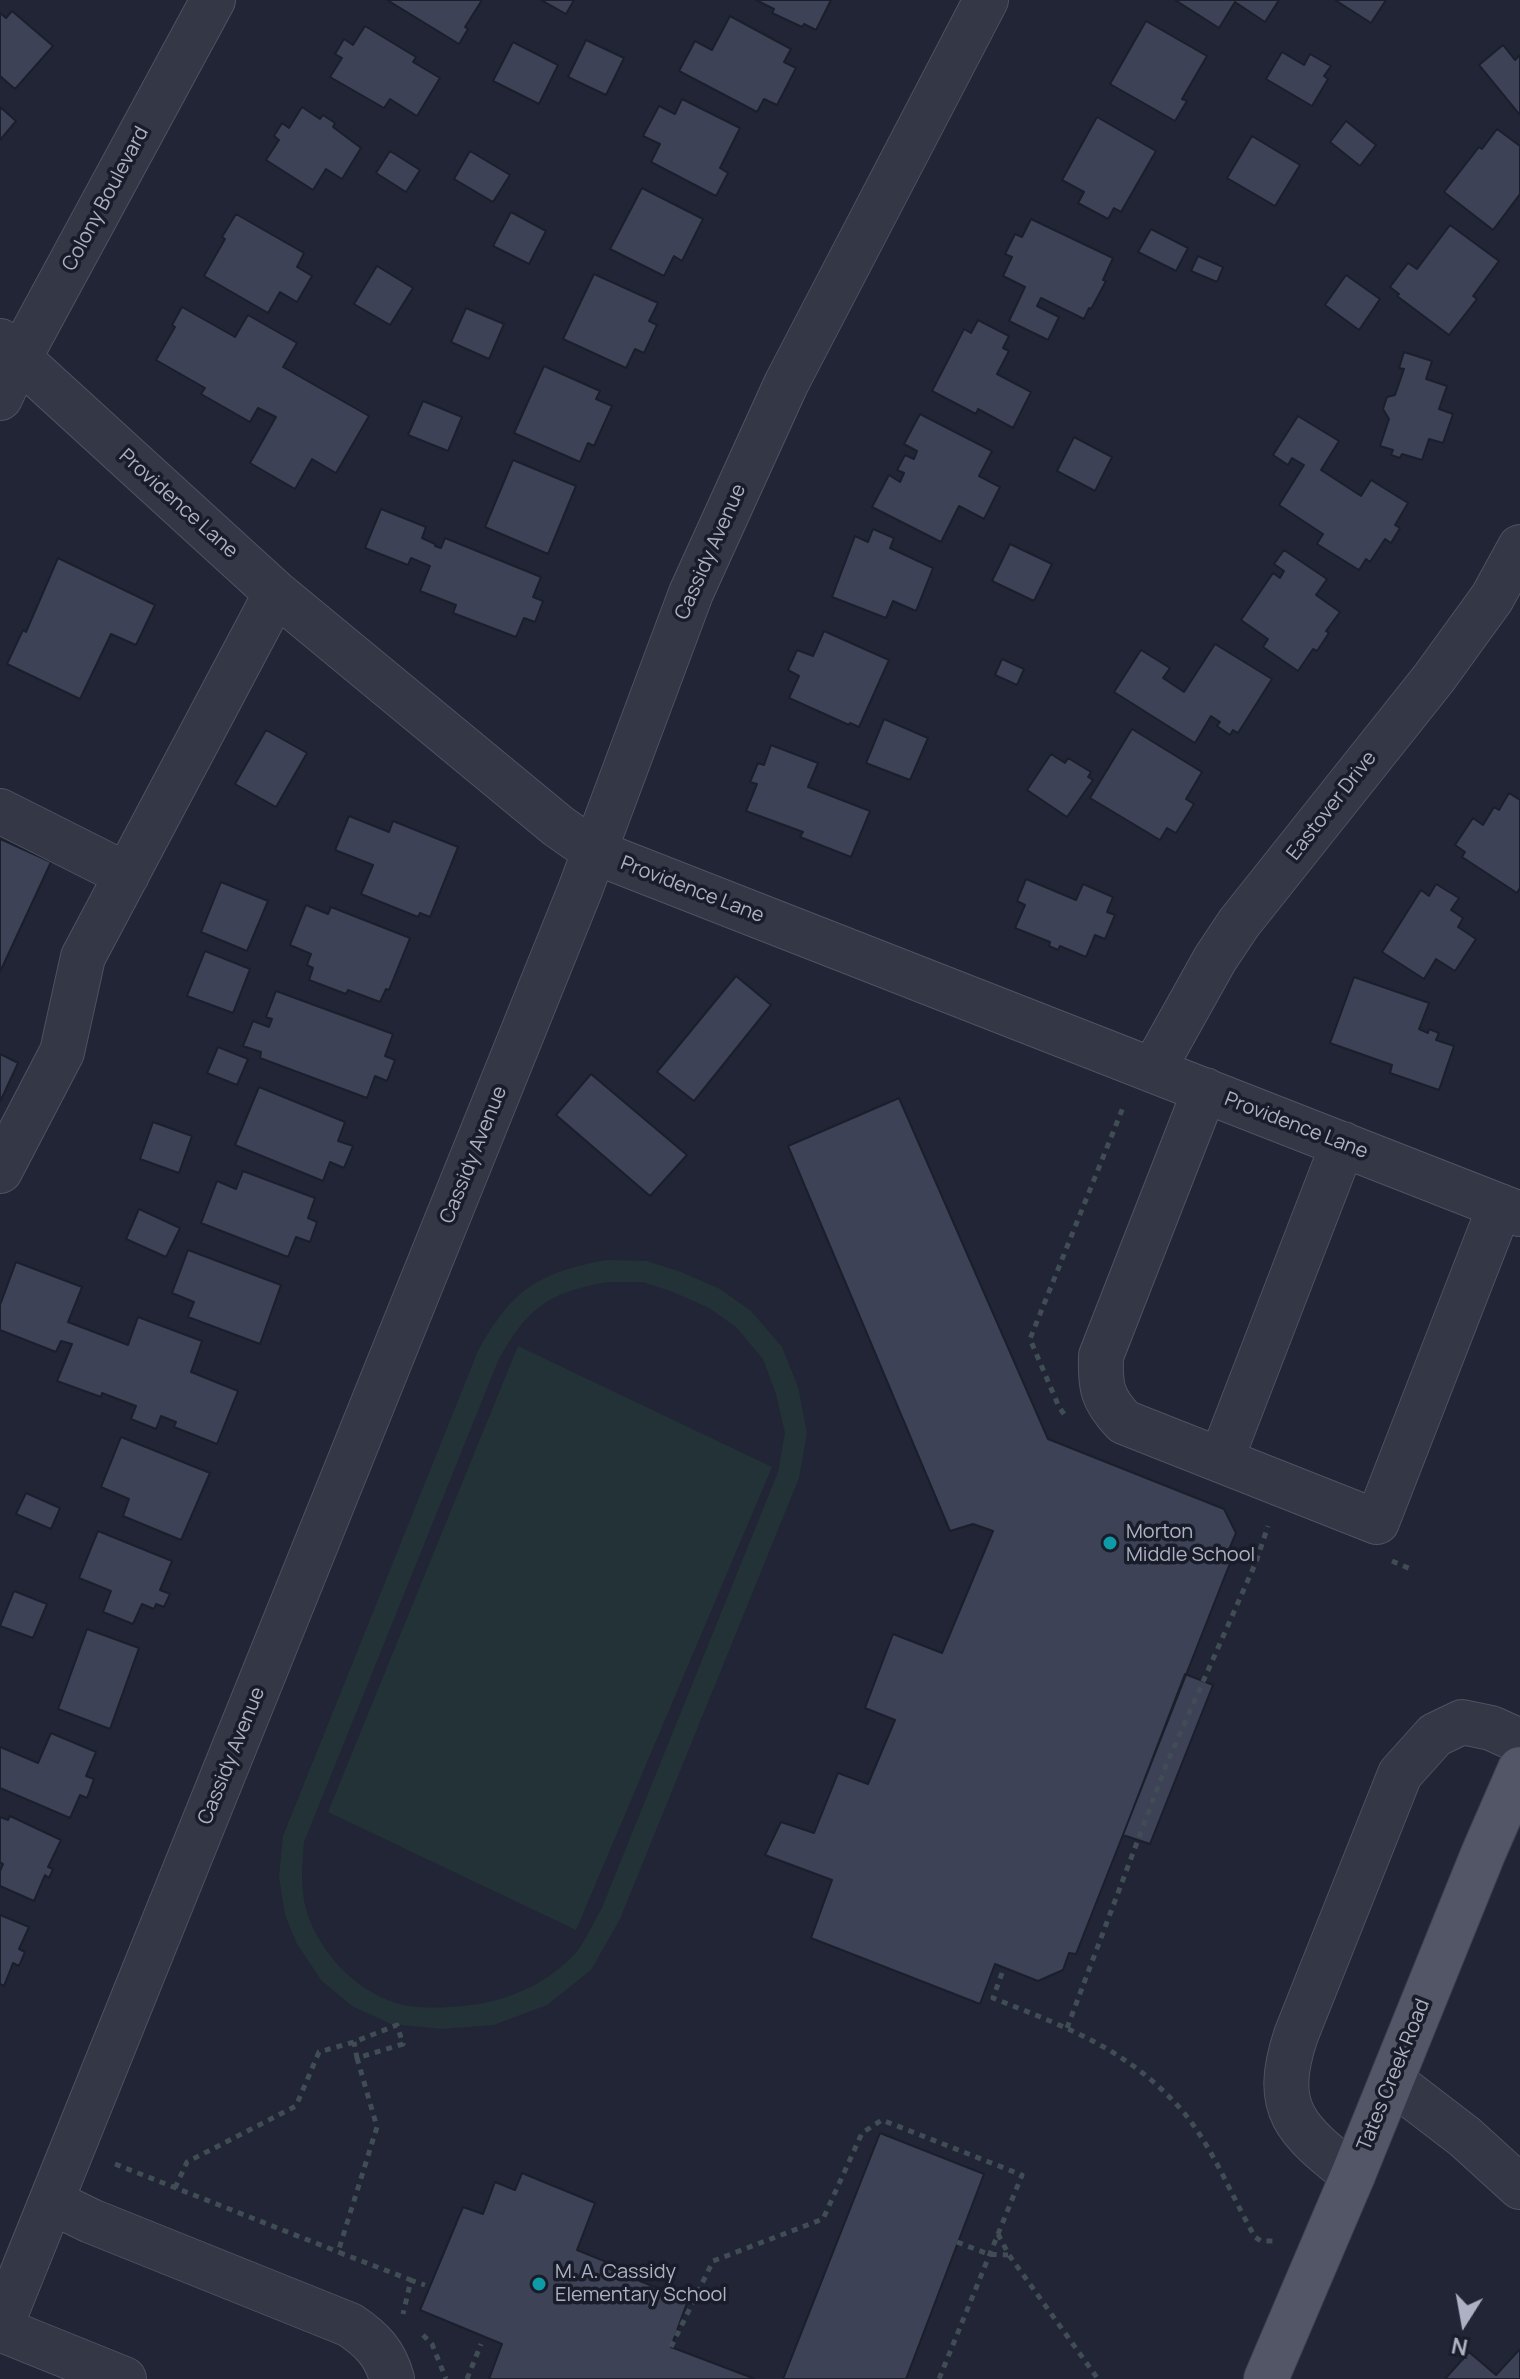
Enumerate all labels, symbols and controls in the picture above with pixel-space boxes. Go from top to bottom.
street label: Colony Boulevard [58,123,154,275]
street label: Providence Lane [114,444,242,564]
street label: Cassidy Avenue [670,480,752,624]
street label: Eastover Drive [1282,747,1382,865]
street label: Providence Lane [617,852,767,928]
street label: Cassidy Avenue [436,1083,512,1227]
street label: Providence Lane [1221,1088,1371,1164]
place label: Morton Middle School [1126,1520,1255,1567]
marker: Morton Middle School [1101,1534,1119,1552]
street label: Cassidy Avenue [194,1684,270,1828]
street label: Tates Creek Road [1353,1996,1435,2154]
place label: M. A. Cassidy Elementary School [555,2260,727,2307]
marker: M. A. Cassidy Elementary School [530,2275,548,2293]
north arrow [1424,2283,1504,2363]
text: N [1449,2330,1470,2363]

